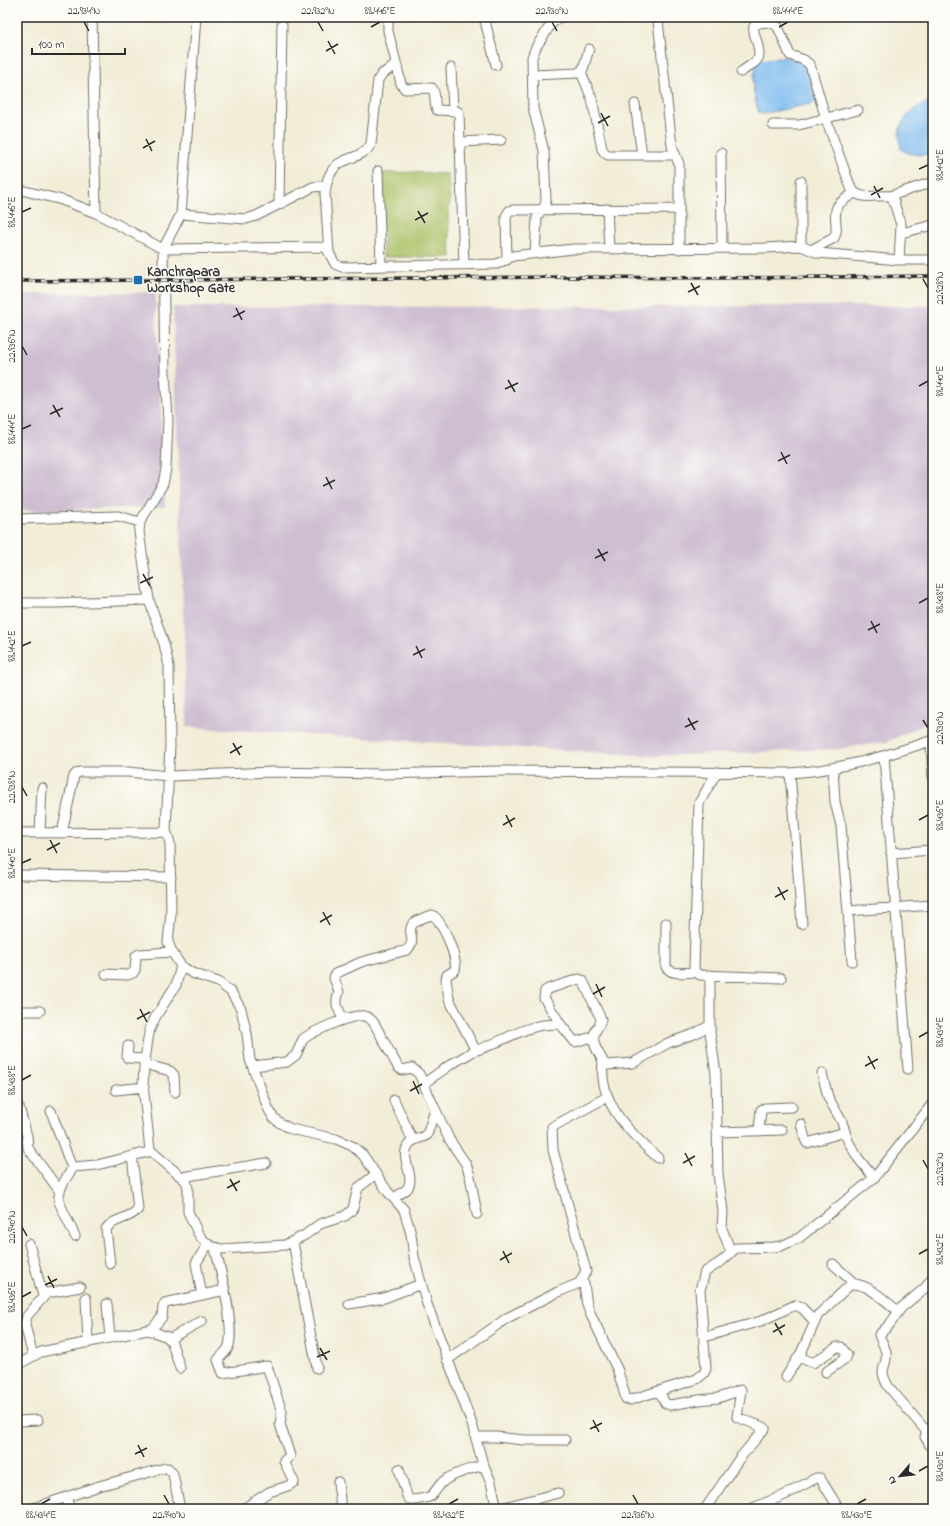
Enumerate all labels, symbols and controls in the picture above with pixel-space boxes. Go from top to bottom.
text: 22.934°N [68,4,101,19]
text: 22.932°N [301,4,335,19]
text: 88.446°E [365,4,395,19]
text: 22.930°N [536,4,569,19]
text: 88.444°E [773,4,803,19]
scale bar [32,30,125,56]
text: 100 m [38,36,65,54]
text: 88.442°E [933,149,948,181]
text: 88.446°E [5,197,20,227]
place label: Kanchrapara Workshop Gate [147,262,236,299]
text: 22.928°N [933,271,948,305]
marker: Kanchrapara Workshop Gate [132,274,144,286]
text: 22.936°N [5,329,20,362]
text: 88.440°E [933,366,948,396]
text: 88.444°E [5,414,20,444]
text: 88.438°E [933,583,948,613]
text: 88.442°E [5,630,20,662]
text: 22.930°N [933,711,948,744]
text: 22.938°N [5,771,20,803]
text: 88.436°E [933,800,948,830]
text: 88.440°E [5,848,20,878]
text: 88.434°E [933,1017,948,1047]
text: 88.438°E [5,1065,20,1095]
text: 22.932°N [933,1152,948,1186]
text: 22.940°N [5,1210,20,1243]
text: 88.432°E [933,1233,948,1265]
text: 88.436°E [5,1282,20,1312]
text: 88.430°E [933,1451,948,1481]
north arrow [880,1456,920,1496]
text: N [883,1473,901,1487]
text: 88.434°E [26,1508,56,1523]
text: 22.940°N [153,1508,186,1523]
text: 88.432°E [433,1508,465,1523]
text: 22.936°N [622,1508,655,1523]
text: 88.430°E [842,1508,872,1523]

